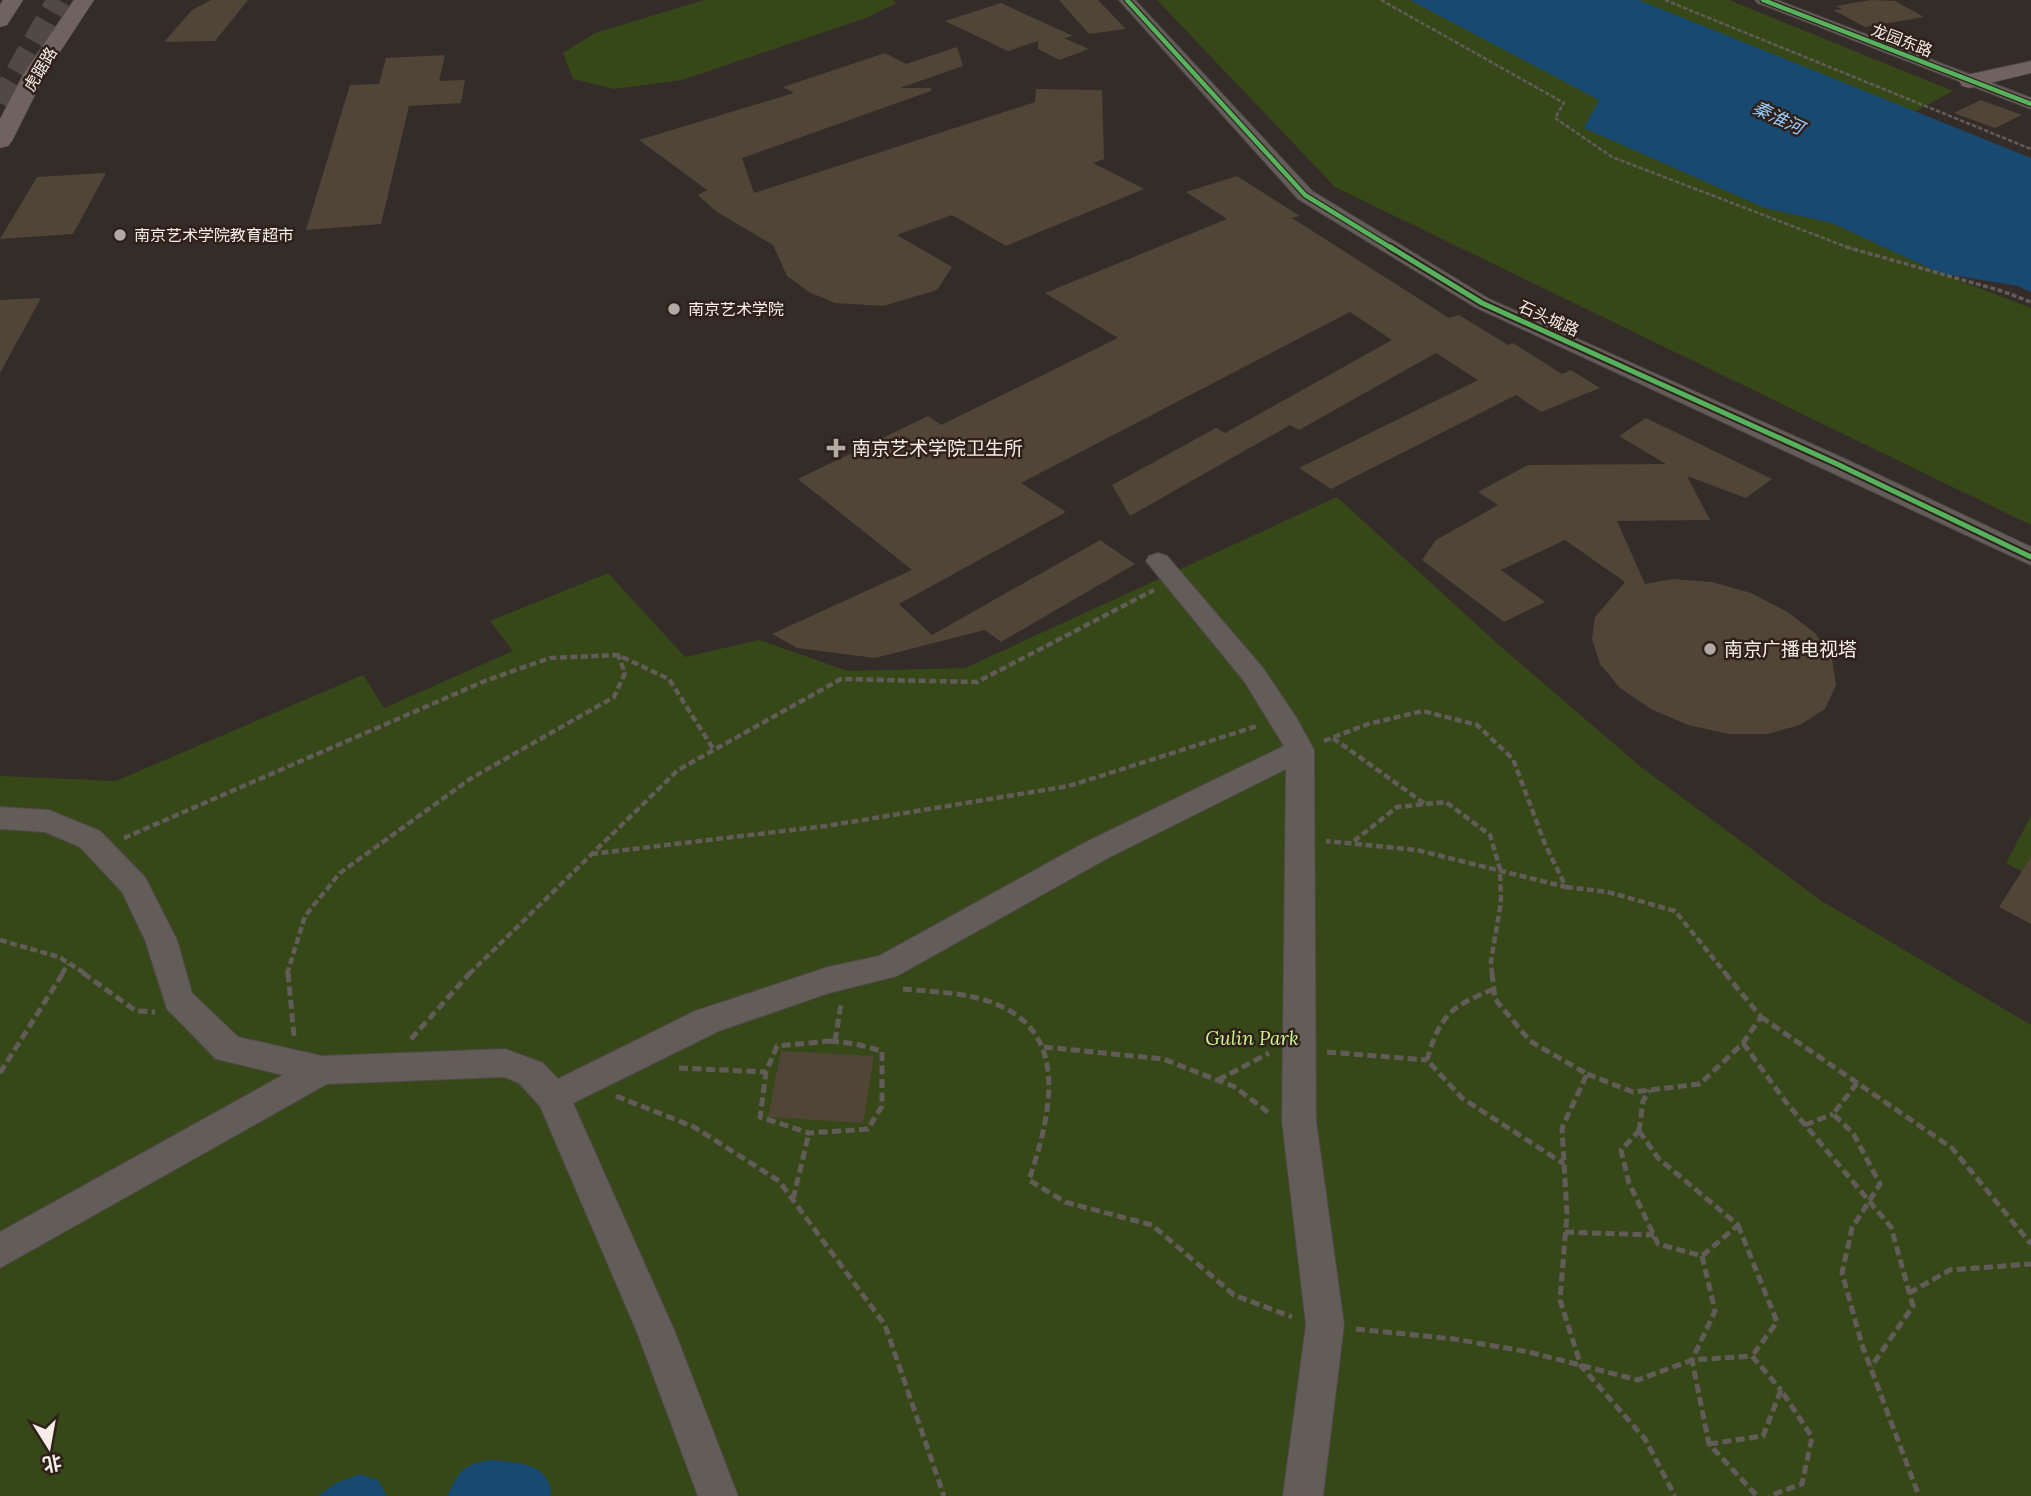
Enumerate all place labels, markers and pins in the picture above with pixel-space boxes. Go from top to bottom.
place label: 南京艺术学院教育超市 [134,225,294,245]
marker: 南京艺术学院教育超市 [112,227,128,243]
place label: 南京艺术学院 [688,299,784,319]
marker: 南京艺术学院 [666,301,682,317]
place label: 南京艺术学院卫生所 [852,436,1023,460]
marker: 南京艺术学院卫生所 [826,438,846,458]
place label: 南京广播电视塔 [1724,637,1857,661]
marker: 南京广播电视塔 [1702,641,1718,657]

